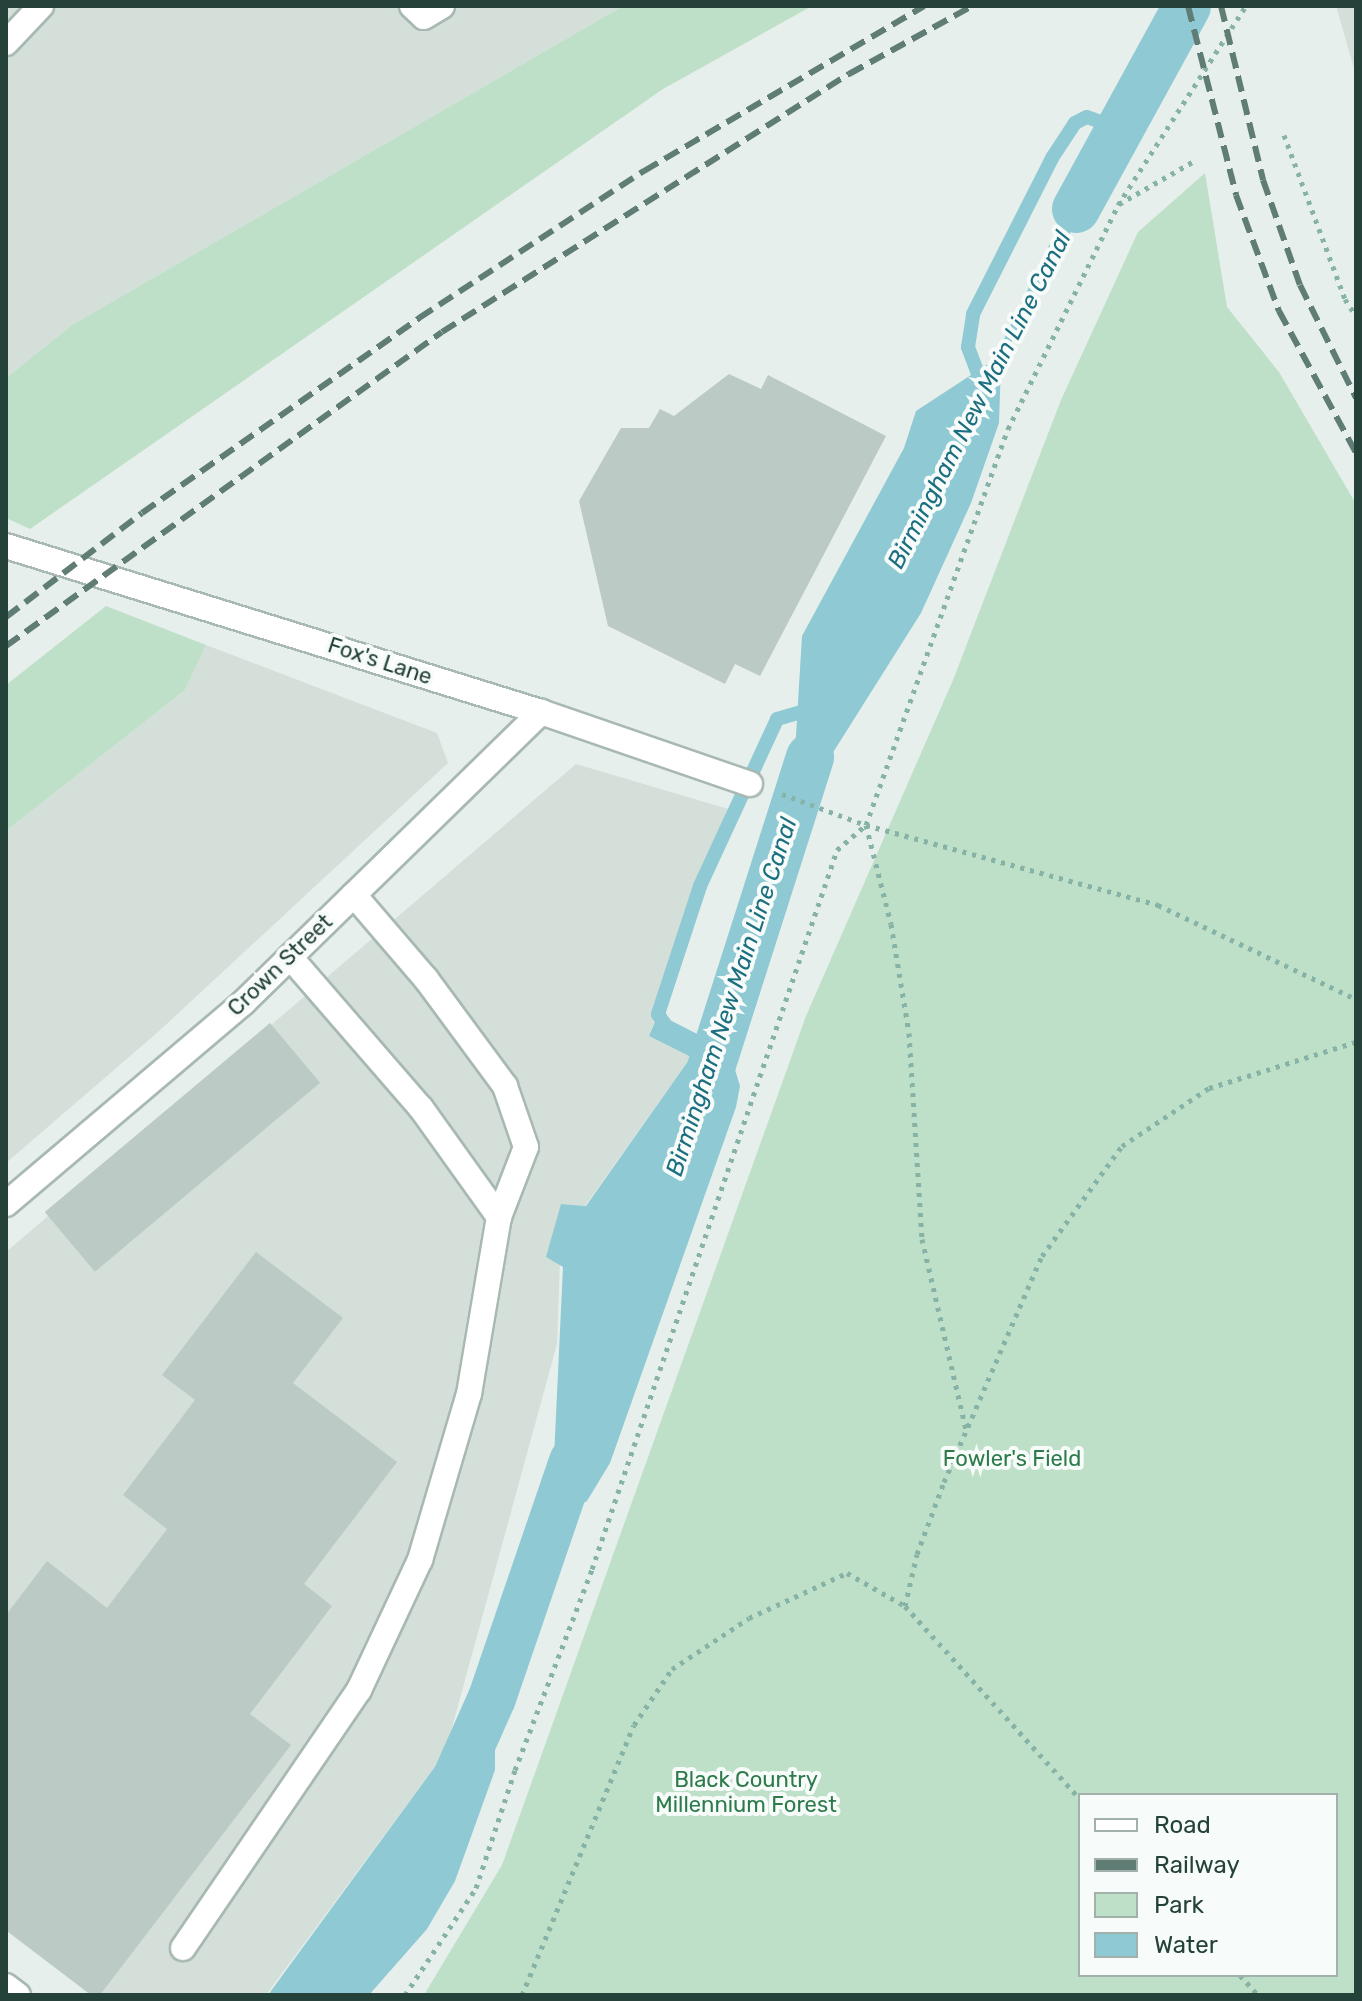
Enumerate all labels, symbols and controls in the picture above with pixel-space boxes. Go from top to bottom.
water label: Birmingham New Main Line Canal [882,226,1078,574]
street label: Fox's Lane [325,632,435,690]
water label: Birmingham New Main Line Canal [660,814,804,1180]
street label: Crown Street [222,909,338,1021]
park label: Fowler's Field [943,1446,1081,1472]
park label: Black Country Millennium Forest [655,1766,837,1818]
legend [1078,1793,1338,1977]
text: Road [1154,1811,1211,1839]
text: Railway [1154,1851,1240,1879]
text: Park [1154,1891,1204,1919]
text: Water [1154,1931,1218,1959]

